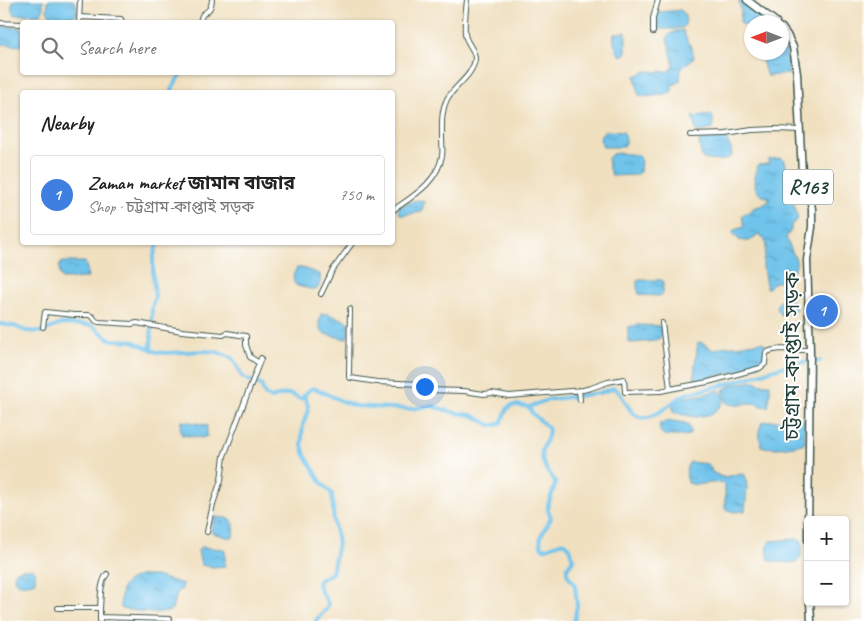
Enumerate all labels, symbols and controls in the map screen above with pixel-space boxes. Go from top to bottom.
north arrow [744,15,789,60]
search box [20,20,395,75]
icon: search [38,34,66,62]
text: Search here [78,36,155,60]
text: Nearby [40,110,93,136]
road number: R163 [783,170,833,204]
text: Zaman market জামান বাজার [88,171,295,195]
text: 1 [53,185,61,205]
text: 750 m [340,185,374,205]
text: Shop · চট্টগ্রাম-কাপ্তাই সড়ক [88,197,254,217]
street label: চট্টগ্রাম-কাপ্তাই সড়ক [779,271,805,441]
pin: 1 [806,292,838,330]
your location [412,374,438,400]
map controls [804,516,849,606]
button: + [804,516,849,561]
button: − [804,561,849,606]

